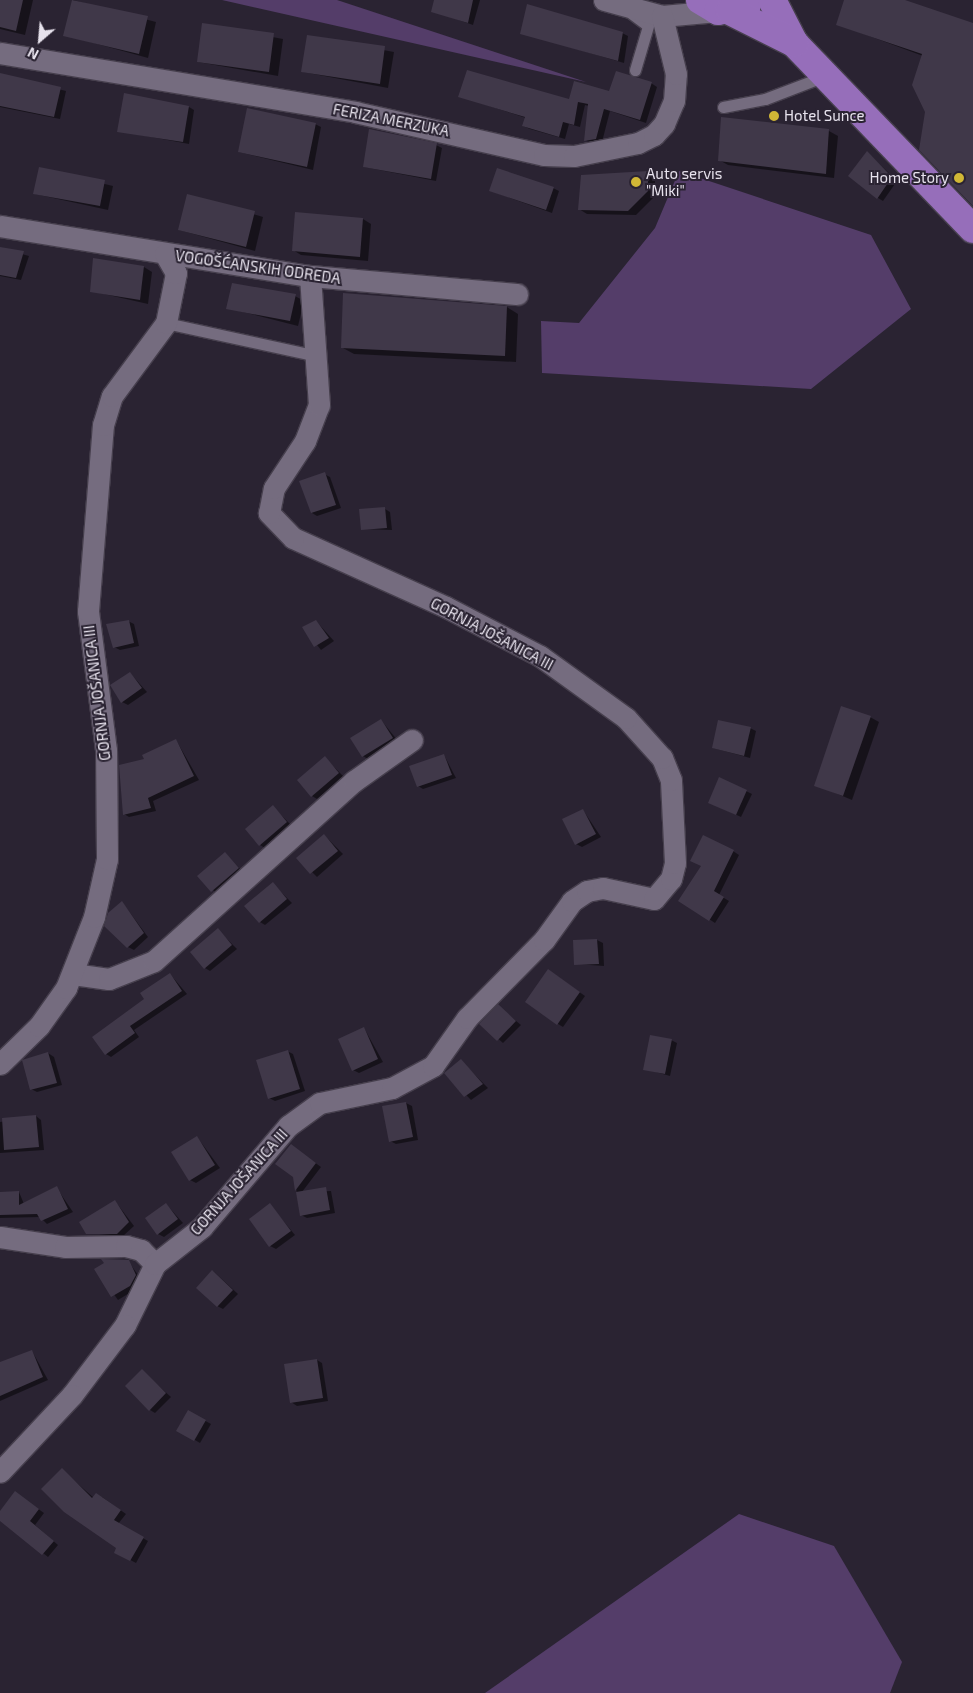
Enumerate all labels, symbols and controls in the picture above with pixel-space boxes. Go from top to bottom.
north arrow [15,15,65,65]
text: N [25,44,41,64]
street label: FERIZA MERZUKA [331,100,451,140]
place label: Hotel Sunce [784,107,865,125]
marker: Hotel Sunce [768,110,780,122]
place label: Auto servis "Miki" [646,164,722,199]
place label: Home Story [869,169,949,187]
marker: Home Story [953,172,965,184]
marker: Auto servis "Miki" [630,176,642,188]
street label: VOGOŠĆANSKIH ODREDA [174,246,342,288]
street label: GORNJA JOŠANICA III [427,594,557,674]
street label: GORNJA JOŠANICA III [80,624,114,762]
street label: GORNJA JOŠANICA III [186,1125,292,1239]

